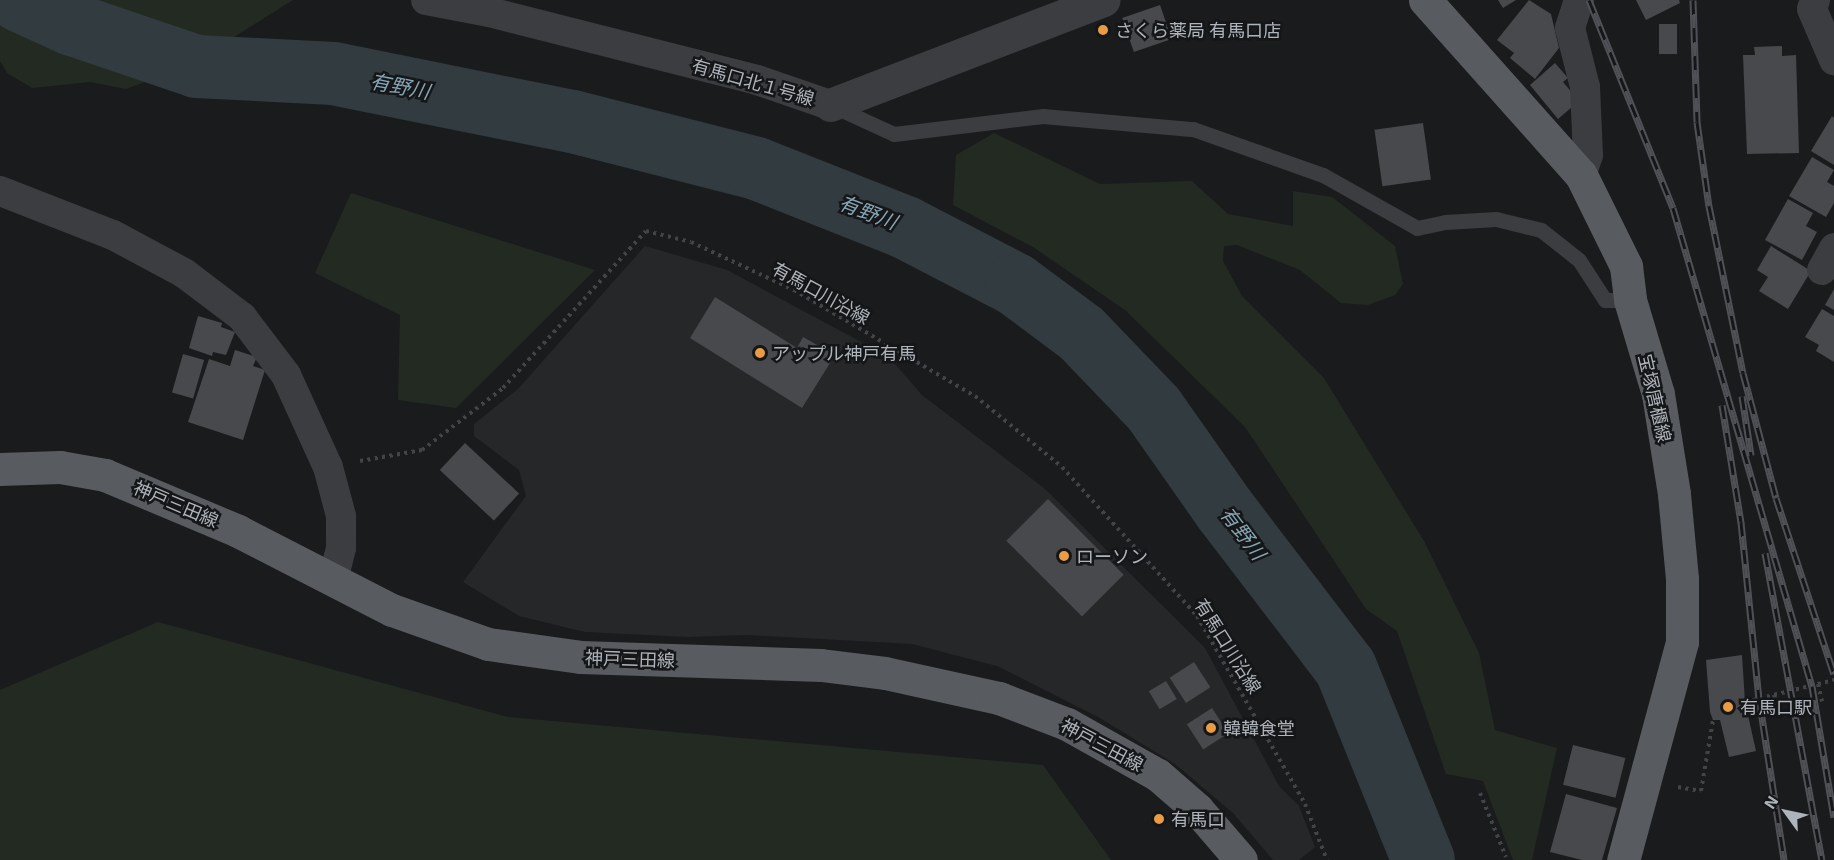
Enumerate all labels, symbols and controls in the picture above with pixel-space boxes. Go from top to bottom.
place label: さくら薬局 有馬口店 [1115,19,1281,41]
marker: さくら薬局 有馬口店 [1096,23,1110,37]
street label: 有馬口北１号線 [689,54,817,110]
water label: 有野川 [368,68,432,104]
water label: 有野川 [836,190,900,234]
street label: 有馬口川沿線 [769,257,873,329]
place label: アップル神戸有馬 [772,342,916,364]
marker: アップル神戸有馬 [753,346,767,360]
street label: 宝塚唐櫃線 [1634,352,1676,444]
street label: 神戸三田線 [130,476,222,532]
water label: 有野川 [1215,502,1271,564]
place label: ローソン [1076,545,1148,567]
marker: ローソン [1057,549,1071,563]
street label: 有馬口川沿線 [1190,594,1266,698]
street label: 神戸三田線 [585,647,675,671]
place label: 有馬口駅 [1740,696,1812,718]
marker: 有馬口駅 [1721,700,1735,714]
street label: 神戸三田線 [1057,714,1147,776]
place label: 韓韓食堂 [1223,717,1295,739]
marker: 韓韓食堂 [1204,721,1218,735]
north arrow [1756,782,1816,842]
text: N [1759,792,1782,812]
place label: 有馬口 [1171,808,1225,830]
marker: 有馬口 [1152,812,1166,826]

